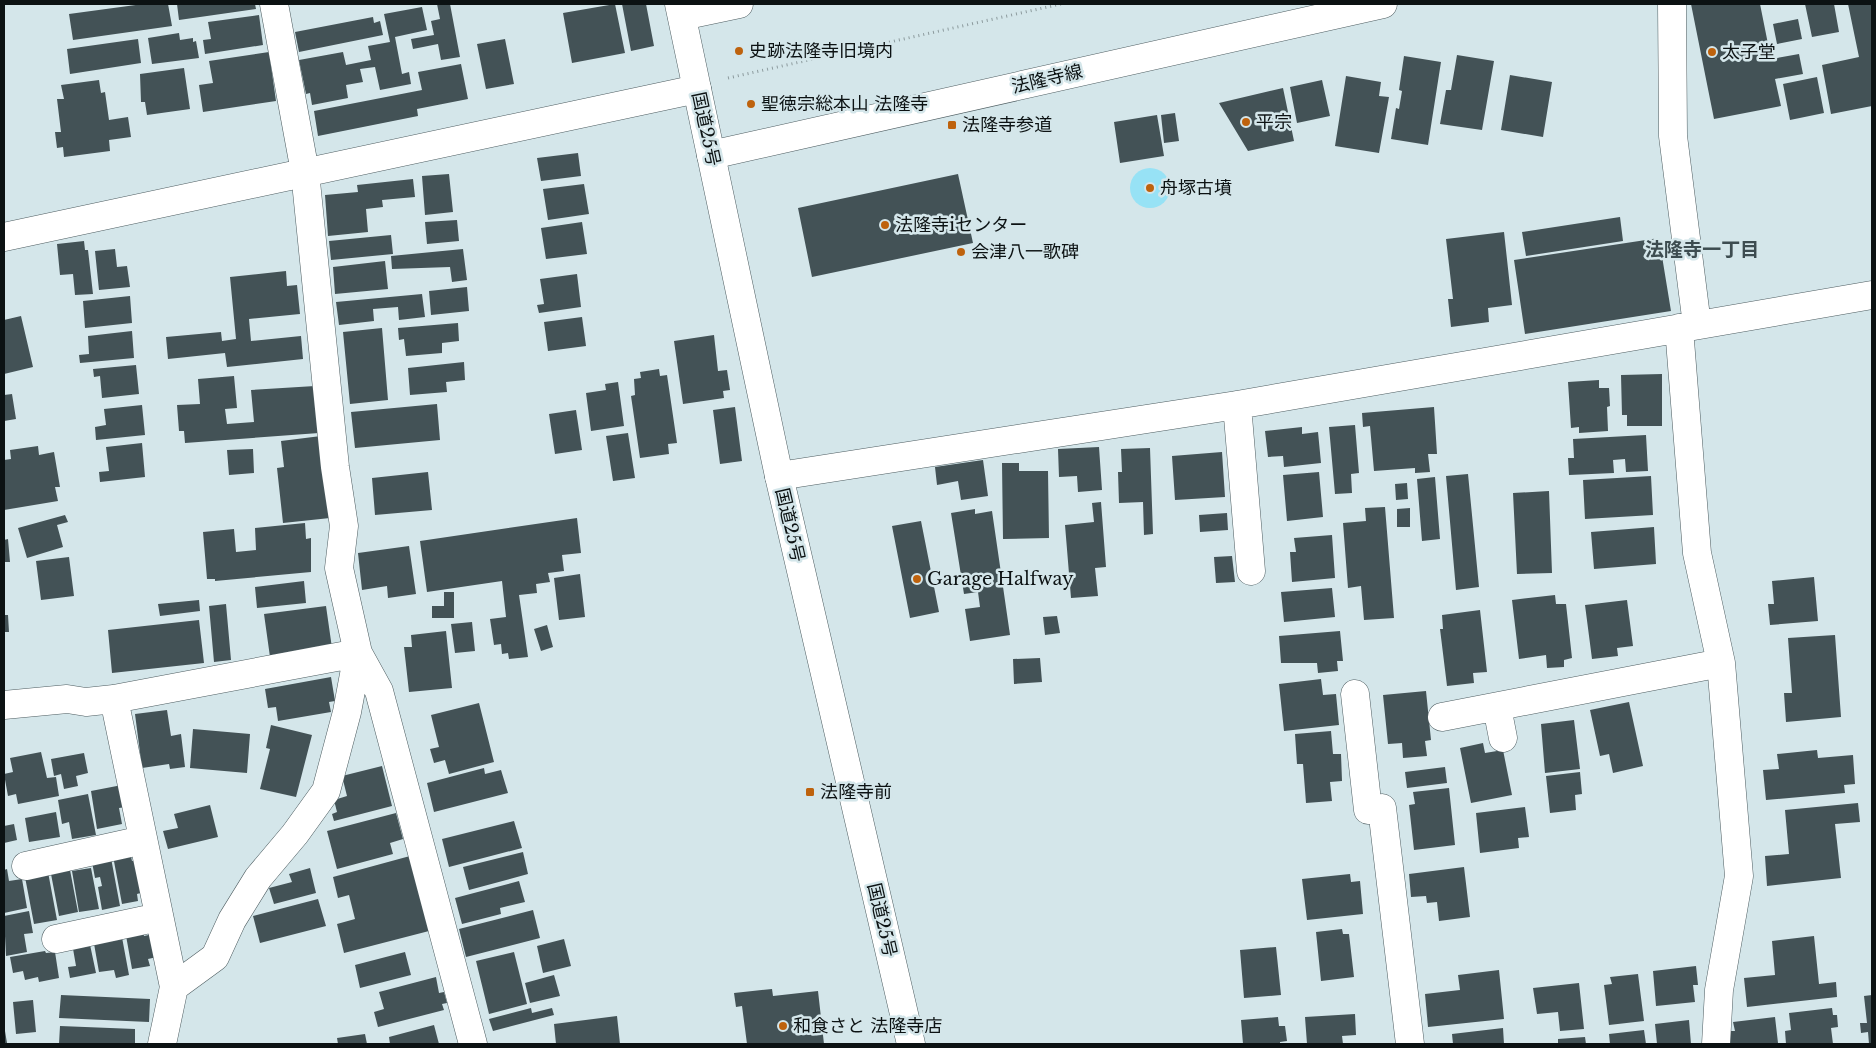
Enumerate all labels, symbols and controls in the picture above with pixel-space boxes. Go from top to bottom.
place label: 史跡法隆寺旧境内 [749,40,893,62]
place label: 太子堂 [1722,41,1776,63]
marker: 史跡法隆寺旧境内 [733,45,745,57]
marker: 太子堂 [1706,46,1718,58]
street label: 法隆寺線 [1009,60,1085,98]
street label: 国道25号 [687,90,725,168]
place label: 聖徳宗総本山 法隆寺 [761,93,928,115]
marker: 聖徳宗総本山 法隆寺 [745,98,757,110]
place label: 平宗 [1256,111,1292,133]
place label: 法隆寺参道 [962,114,1052,136]
marker: 平宗 [1240,116,1252,128]
marker: 法隆寺参道 [946,119,958,131]
place label: 舟塚古墳 [1160,177,1232,199]
marker: 舟塚古墳 [1144,182,1156,194]
place label: 法隆寺iセンター [895,214,1027,236]
marker: 法隆寺iセンター [879,219,891,231]
district label: 法隆寺一丁目 [1645,238,1759,261]
place label: 会津八一歌碑 [971,241,1079,263]
marker: 会津八一歌碑 [955,246,967,258]
street label: 国道25号 [771,486,809,564]
place label: Garage Halfway [927,568,1074,590]
marker: Garage Halfway [911,573,923,585]
place label: 法隆寺前 [820,781,892,803]
marker: 法隆寺前 [804,786,816,798]
street label: 国道25号 [863,881,901,959]
place label: 和食さと 法隆寺店 [793,1015,942,1037]
marker: 和食さと 法隆寺店 [777,1020,789,1032]

